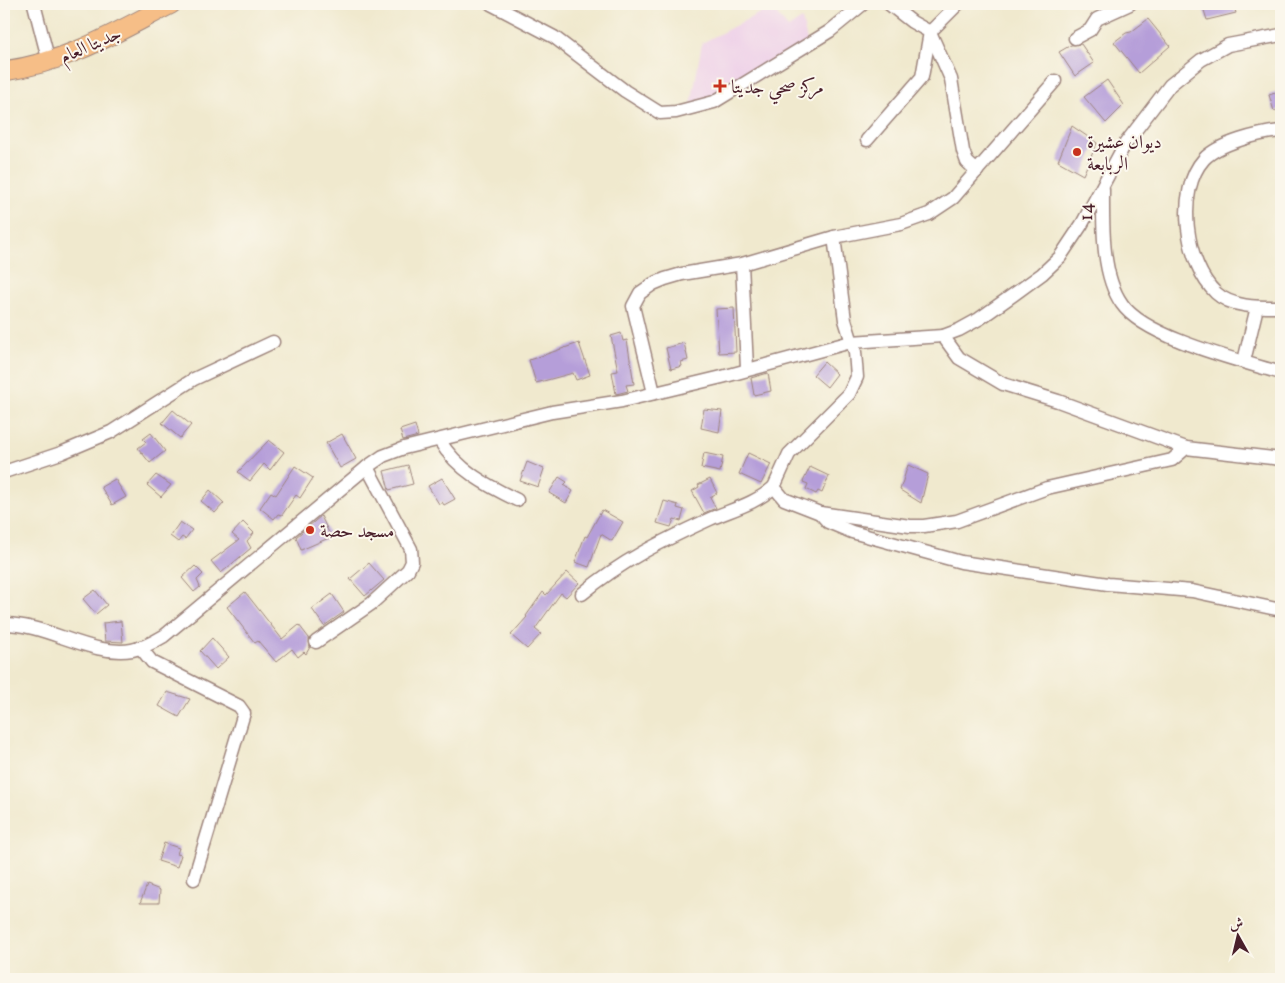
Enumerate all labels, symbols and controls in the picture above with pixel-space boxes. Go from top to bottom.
street label: جديتا العام [56,21,126,73]
place label: مركز صحي جديتا [731,75,824,105]
marker: مركز صحي جديتا [713,79,727,93]
place label: ديوان عشيرة الربابعة [1087,130,1162,178]
marker: ديوان عشيرة الربابعة [1071,146,1083,158]
street label: 14 [1074,202,1100,222]
place label: مسجد حصة [320,519,394,545]
marker: مسجد حصة [304,524,316,536]
north arrow [1212,910,1262,960]
text: ش [1228,914,1245,935]

